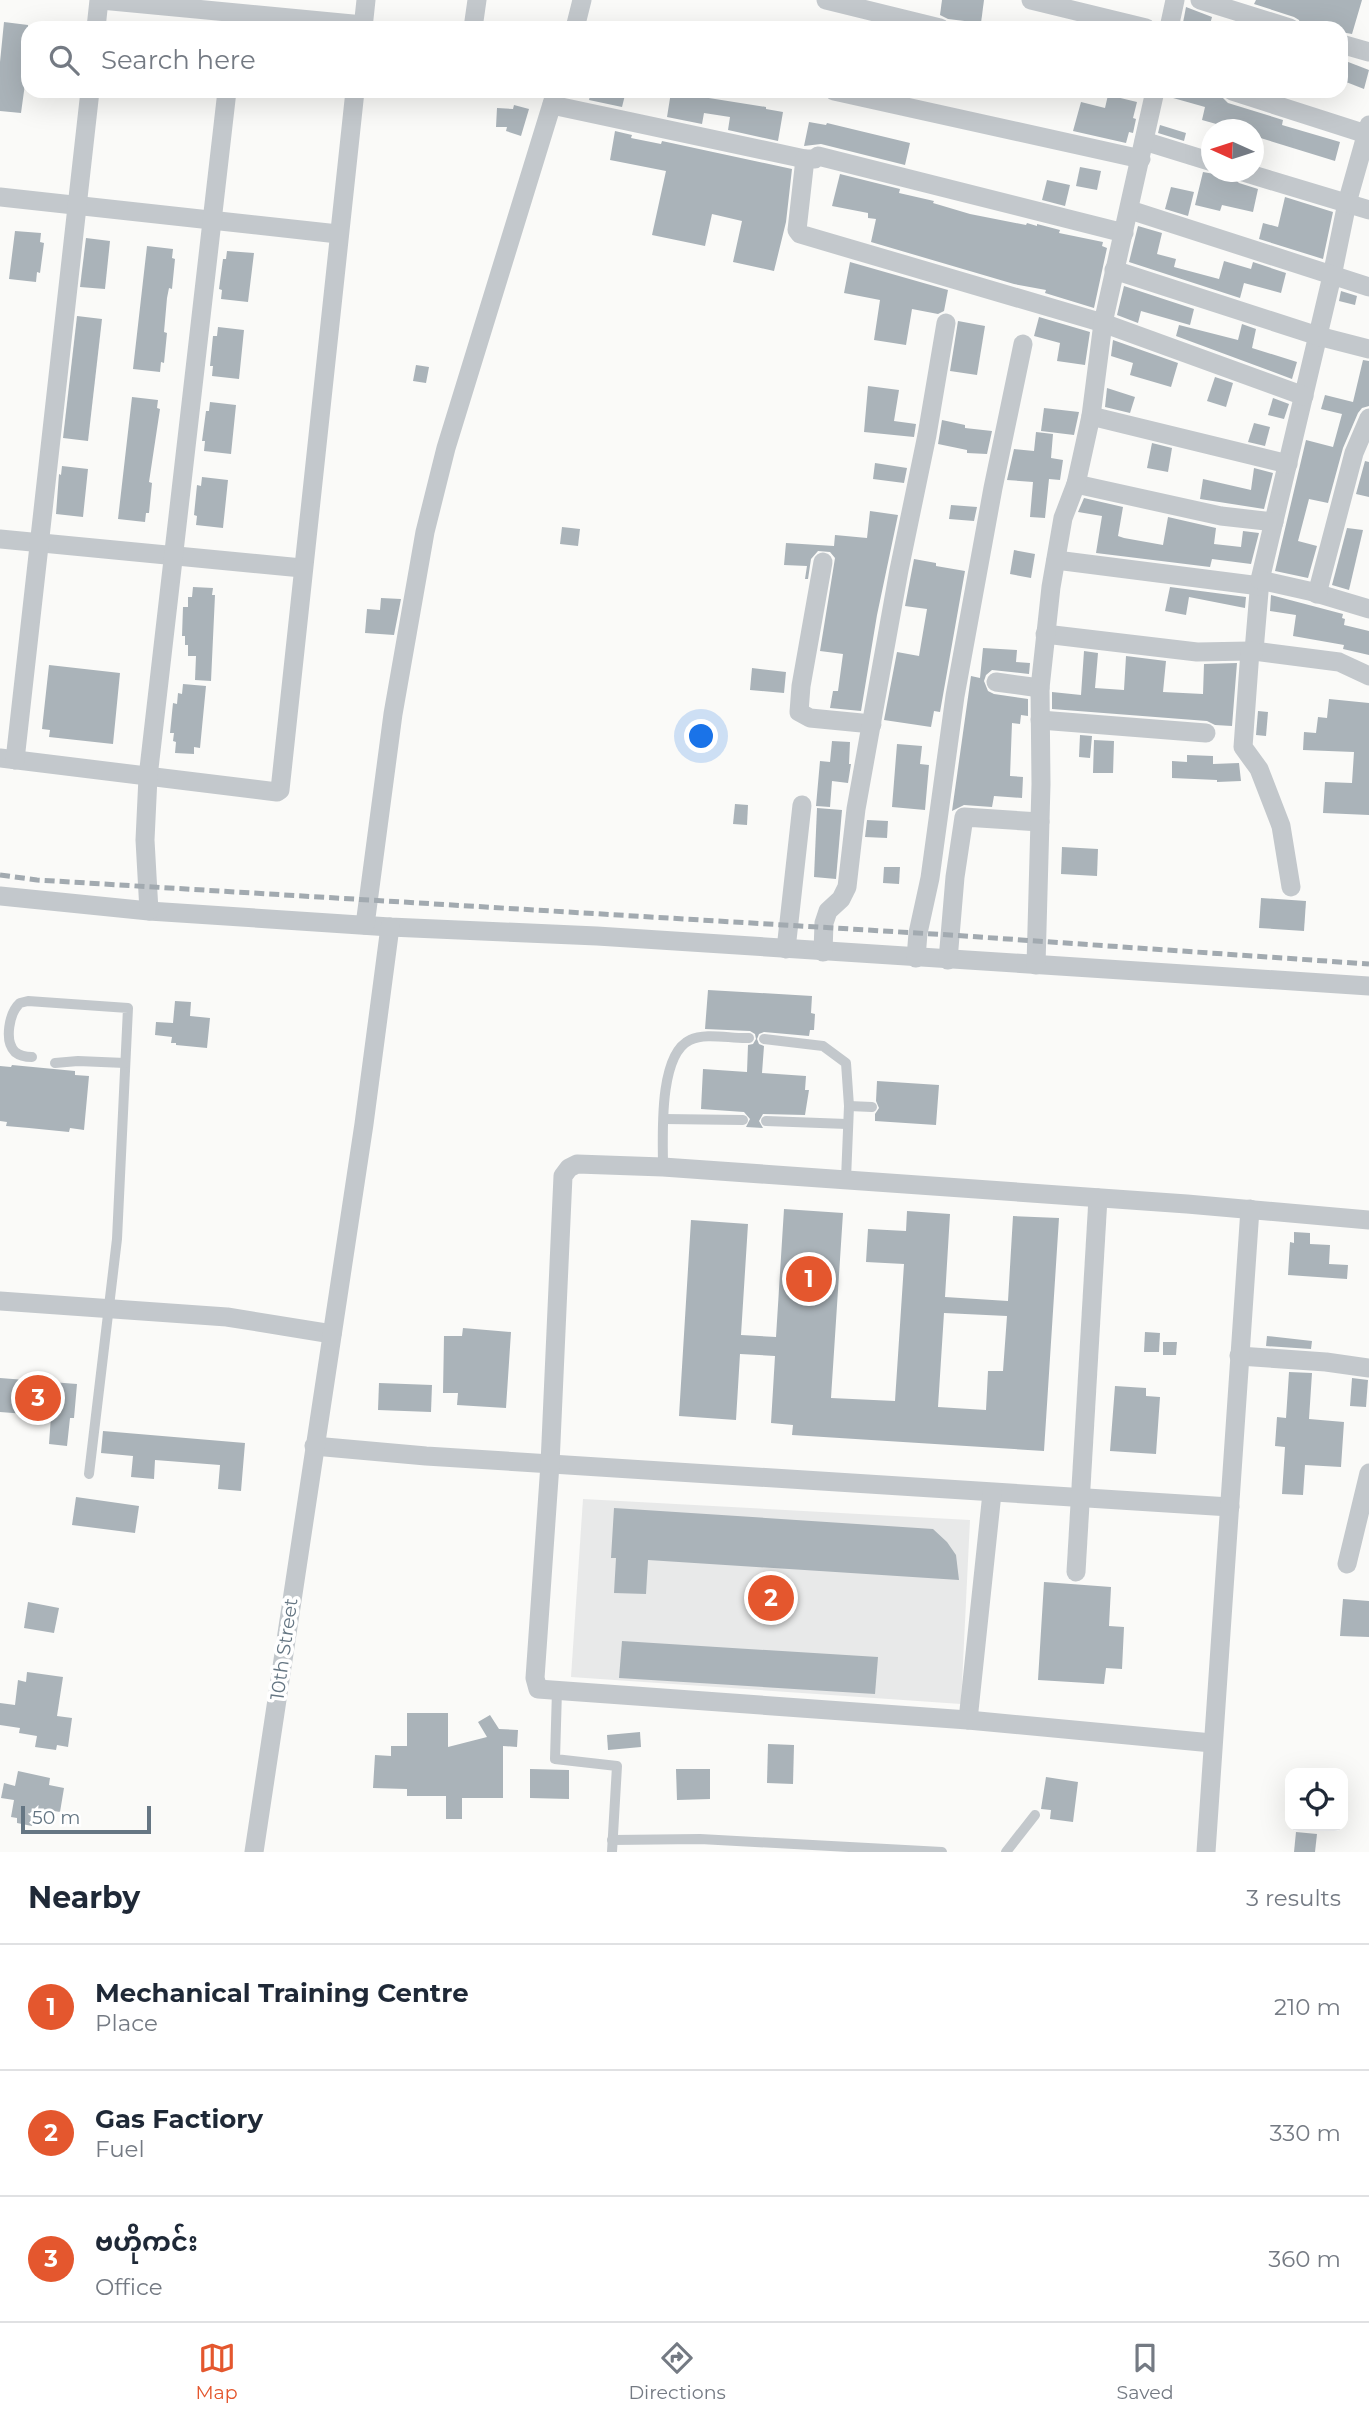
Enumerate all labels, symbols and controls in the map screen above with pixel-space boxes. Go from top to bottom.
search box [21,21,1348,98]
icon: search [45,41,83,79]
text: Search here [101,44,256,76]
north arrow [1201,119,1264,182]
your location [684,719,718,753]
pin: 1 [786,1253,832,1305]
pin: 3 [15,1372,61,1424]
pin: 2 [748,1572,794,1624]
street label: 10th Street [265,1596,303,1701]
map controls [1285,1768,1348,1831]
button: locate [1285,1768,1348,1831]
scale bar [21,1803,150,1835]
text: 50 m [32,1806,80,1829]
text: Nearby [28,1879,140,1916]
text: 3 results [1246,1884,1341,1912]
text: Mechanical Training Centre [95,1977,469,2009]
text: 1 [46,1993,56,2021]
text: 210 m [1274,1993,1341,2021]
text: Place [95,2009,158,2037]
text: Gas Factiory [95,2103,263,2135]
text: 2 [44,2119,58,2147]
text: 330 m [1270,2119,1341,2147]
text: Fuel [95,2135,145,2163]
text: ဗဟိုကင်း [95,2226,198,2258]
text: 3 [44,2245,58,2273]
text: 360 m [1268,2245,1341,2273]
text: Office [95,2273,163,2301]
tab: Map [195,2339,238,2404]
tab: Directions [628,2339,726,2404]
tab: Saved [1117,2339,1174,2404]

